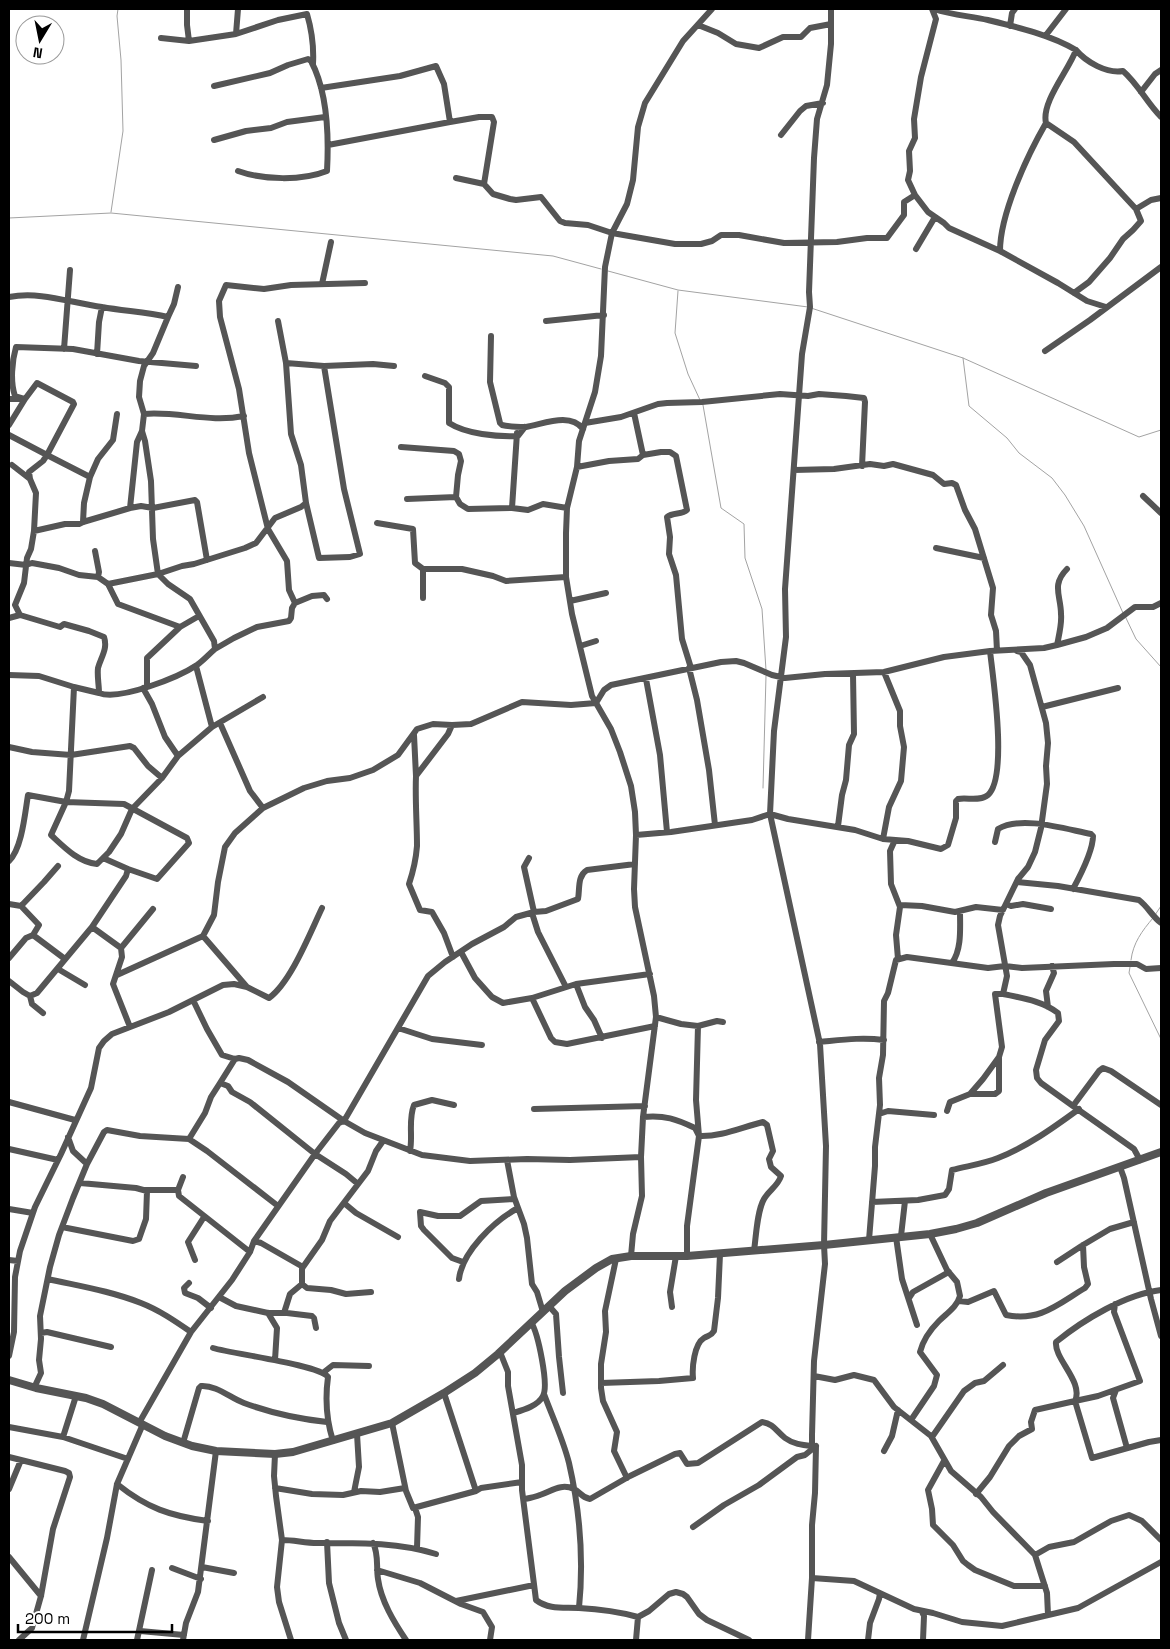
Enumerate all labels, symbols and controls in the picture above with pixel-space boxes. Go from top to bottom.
north arrow [15,15,65,65]
text: N [32,43,44,62]
scale bar [18,1602,171,1634]
text: 200 m [25,1609,70,1628]

